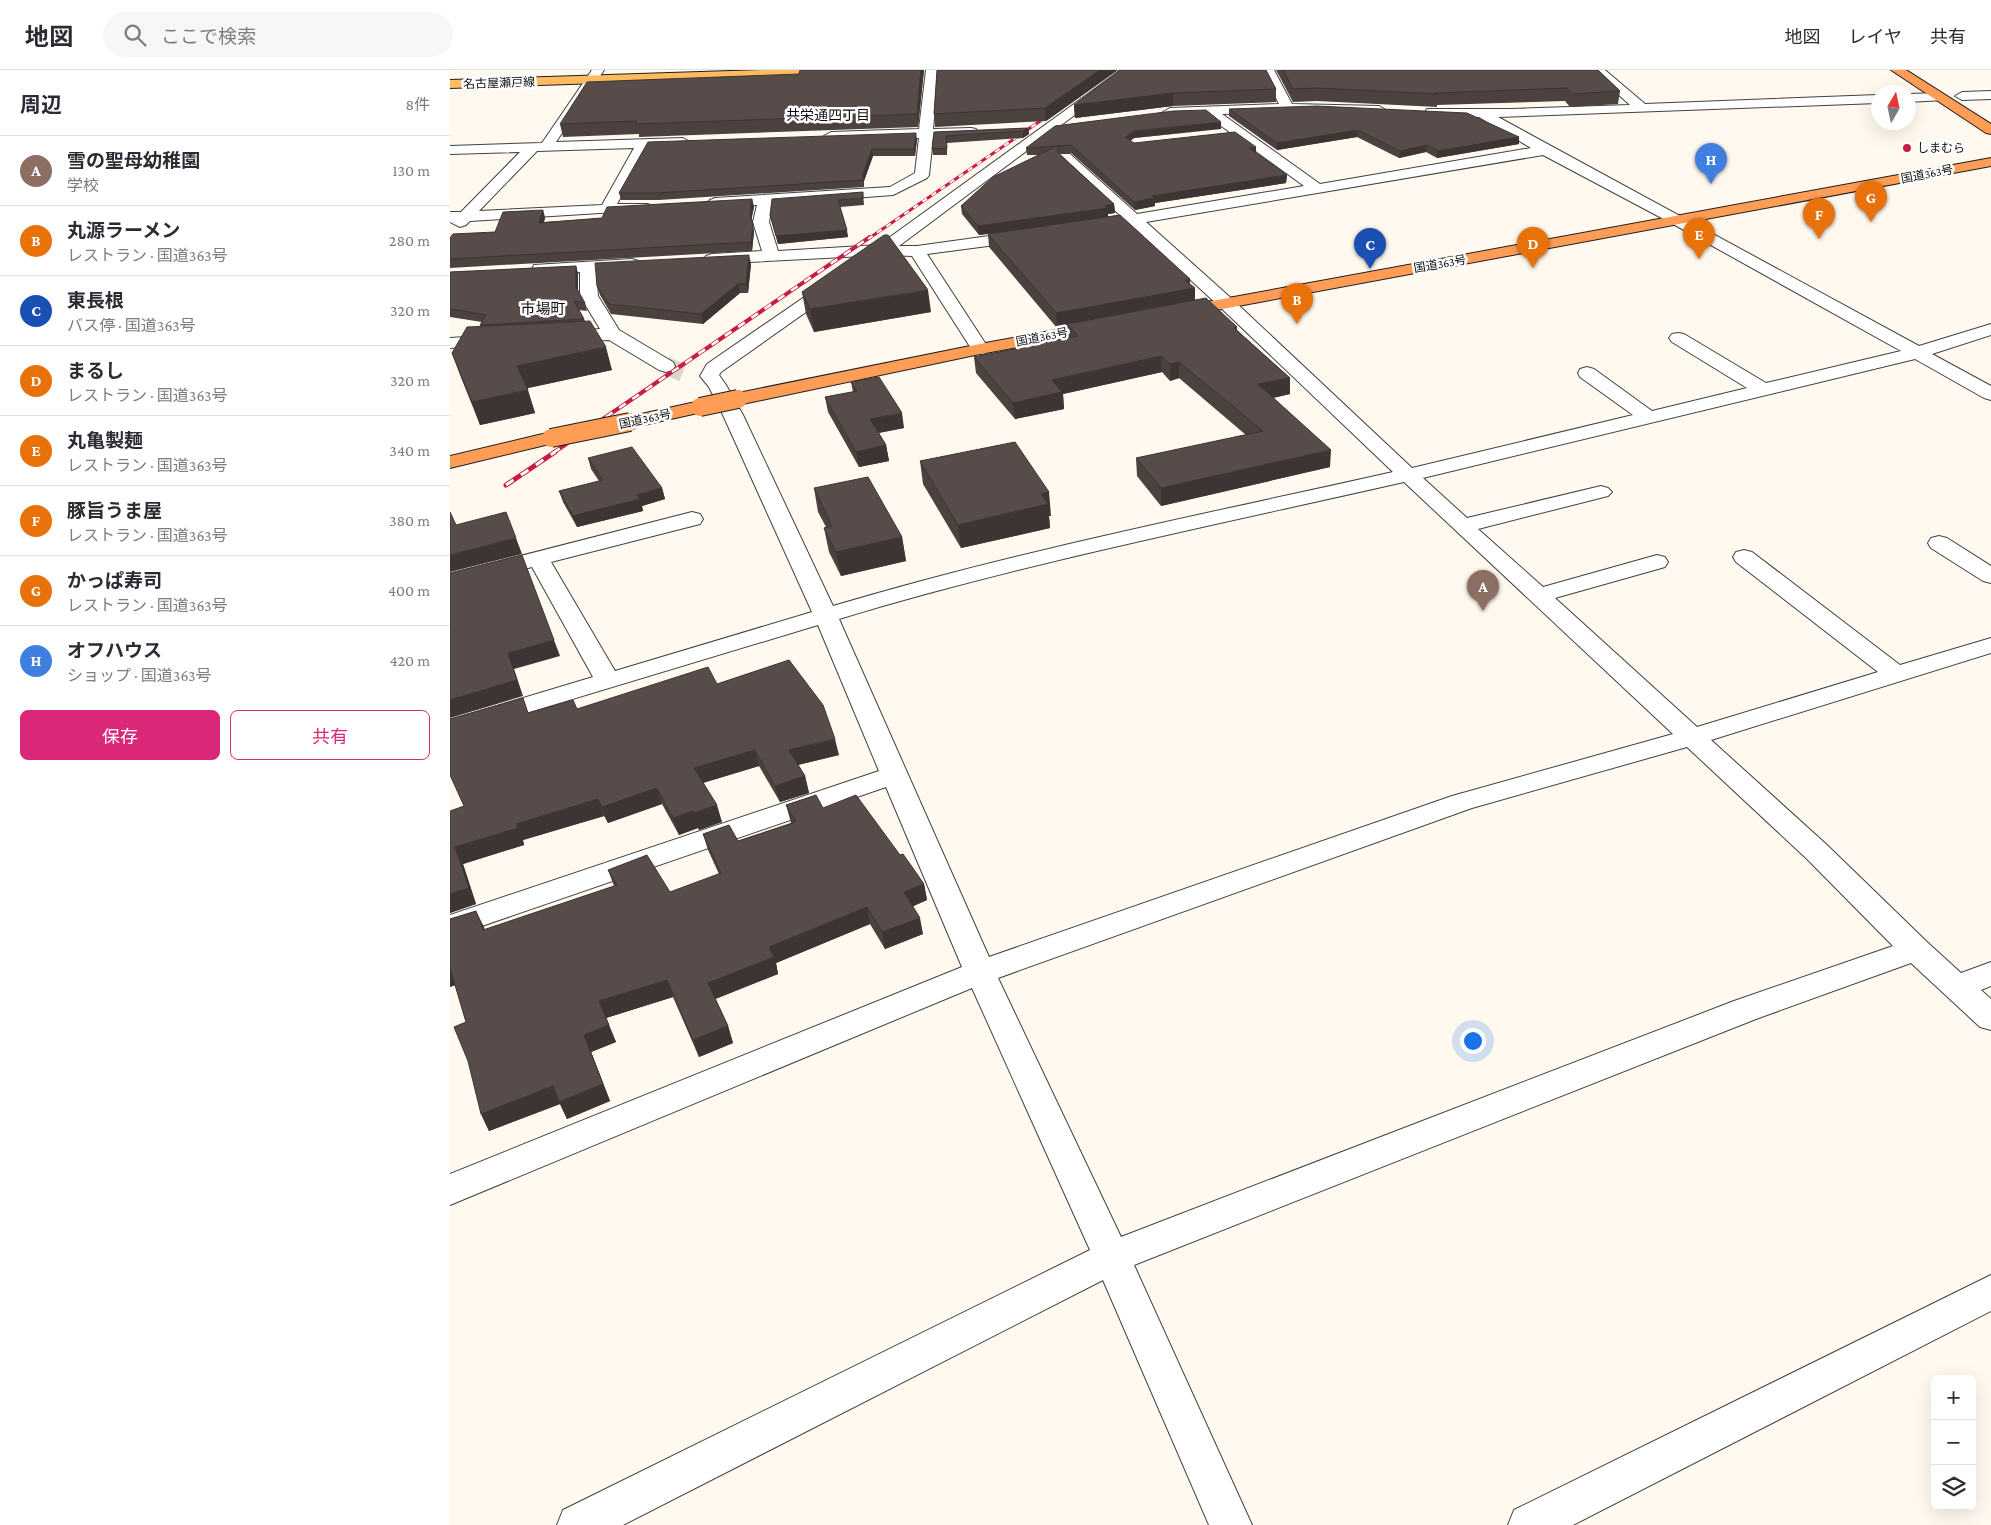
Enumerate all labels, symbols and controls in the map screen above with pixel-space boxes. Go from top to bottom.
search box [103,12,453,57]
icon: search [121,21,149,49]
text: 地図 [25,23,73,50]
text: ここで検索 [161,26,256,47]
text: 地図 [1785,27,1821,47]
text: レイヤ [1849,27,1902,47]
text: 共有 [1930,27,1966,47]
street label: 名古屋瀬戸線 [463,75,535,91]
north arrow [1871,85,1916,130]
text: 周辺 [20,93,62,117]
text: 8件 [405,96,430,113]
district label: 共栄通四丁目 [786,107,870,123]
place label: しまむら [1917,141,1965,155]
marker: しまむら [1901,142,1913,154]
pin: H [1695,143,1727,184]
text: 雪の聖母幼稚園 [67,150,200,171]
text: A [31,162,41,179]
text: 130 m [392,162,430,179]
street label: 国道363号 [1900,162,1954,186]
text: 学校 [67,177,99,194]
pin: G [1855,181,1887,222]
pin: F [1803,198,1835,239]
pin: E [1683,218,1715,259]
text: 丸源ラーメン [67,220,180,241]
pin: D [1517,227,1549,268]
pin: C [1354,228,1386,269]
text: B [31,232,41,249]
text: 280 m [389,232,430,249]
text: レストラン · 国道363号 [67,247,228,264]
street label: 国道363号 [1413,252,1467,276]
pin: B [1281,283,1313,324]
text: 東長根 [67,290,124,311]
district label: 市場町 [520,301,566,317]
text: C [31,302,41,319]
text: 320 m [390,302,430,319]
text: バス停 · 国道363号 [67,317,196,334]
street label: 国道363号 [1015,325,1069,349]
text: まるし [67,360,124,381]
text: D [30,372,42,389]
text: 320 m [390,372,430,389]
text: レストラン · 国道363号 [67,387,228,404]
street label: 国道363号 [618,407,672,431]
text: 丸亀製麺 [67,430,143,451]
text: E [31,442,41,459]
text: 340 m [389,442,430,459]
text: レストラン · 国道363号 [67,457,228,474]
text: 豚旨うま屋 [67,500,162,521]
text: F [32,512,40,529]
text: 380 m [389,512,430,529]
text: レストラン · 国道363号 [67,527,228,544]
text: かっぱ寿司 [67,570,162,591]
pin: A [1467,570,1499,611]
text: G [31,582,41,599]
text: 400 m [388,582,430,599]
text: レストラン · 国道363号 [67,597,228,614]
text: オフハウス [67,640,162,661]
text: H [31,652,41,669]
text: 420 m [389,652,430,669]
text: ショップ · 国道363号 [67,667,212,684]
button: 保存 [20,710,220,760]
button: 共有 [230,710,430,760]
your location [1460,1028,1486,1054]
map controls [1931,1375,1976,1510]
button: + [1931,1375,1976,1420]
button: − [1931,1420,1976,1465]
button: layers [1931,1465,1976,1510]

